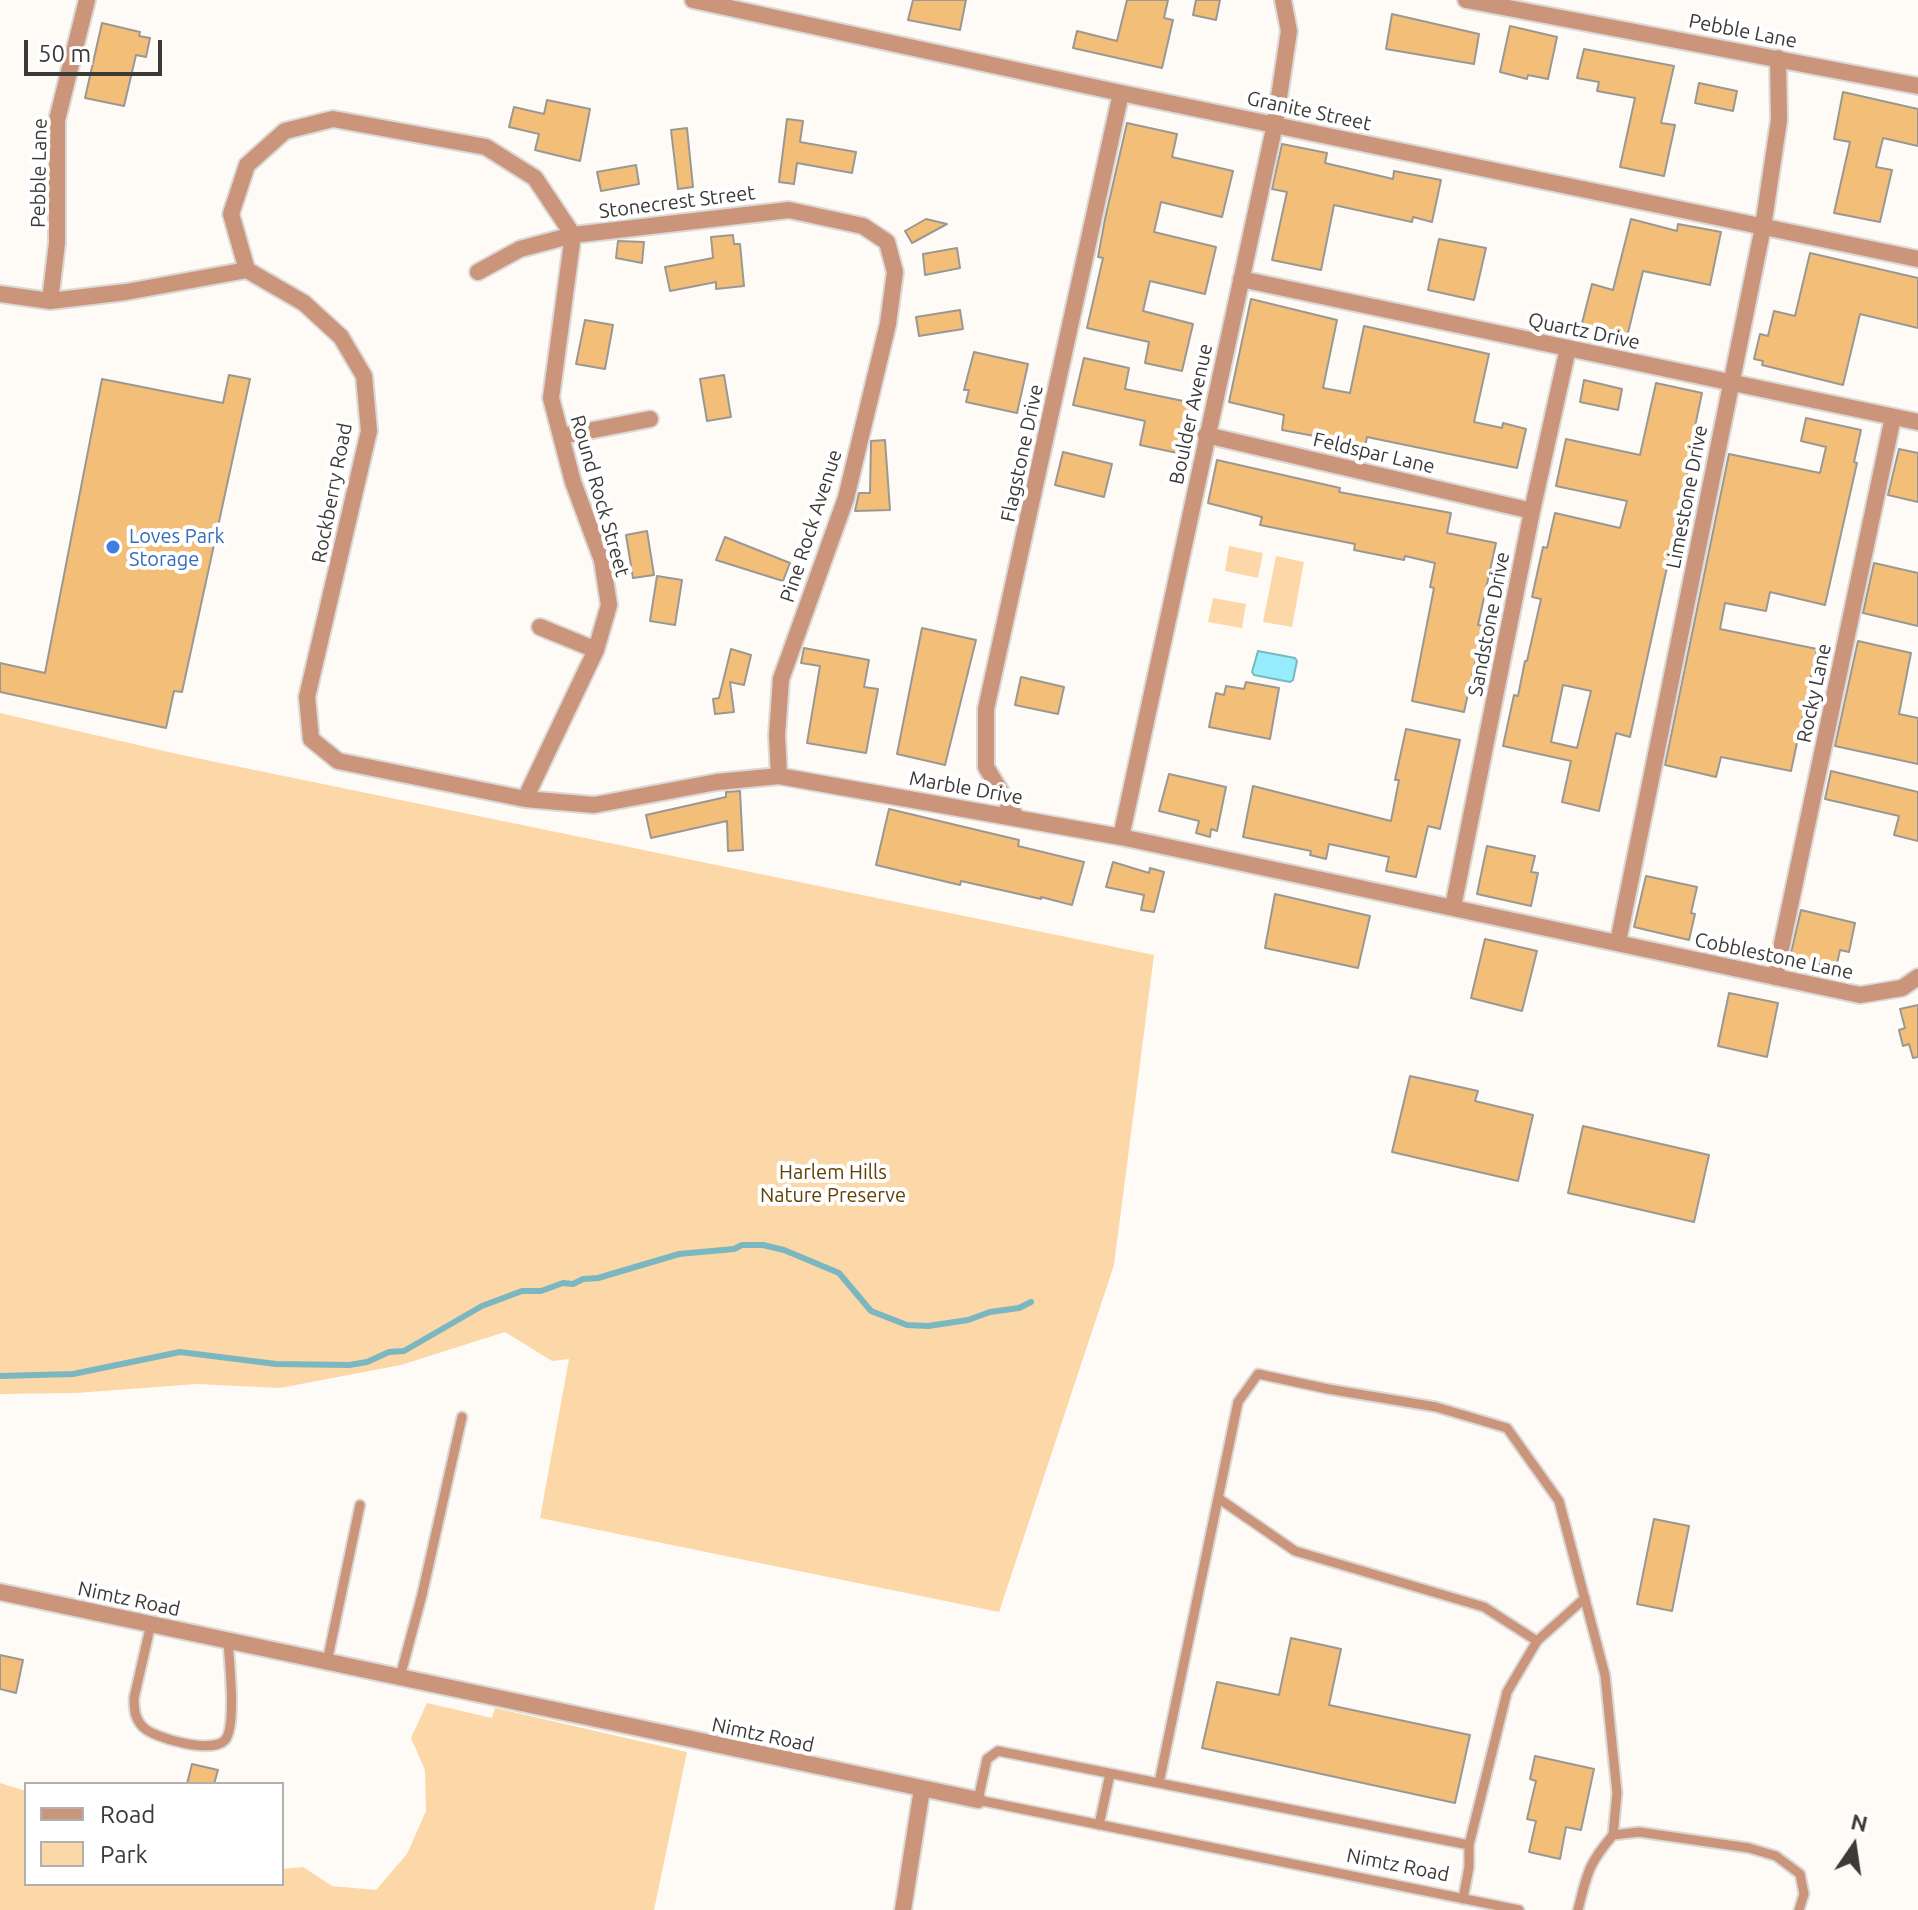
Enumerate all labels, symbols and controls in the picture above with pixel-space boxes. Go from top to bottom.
street label: Pebble Lane [1687,9,1799,53]
scale bar [28,24,166,74]
text: 50 m [38,40,91,67]
street label: Granite Street [1245,86,1373,136]
street label: Pebble Lane [26,118,52,228]
street label: Stonecrest Street [597,181,757,223]
street label: Quartz Drive [1526,307,1642,355]
street label: Boulder Avenue [1164,341,1218,487]
street label: Flagstone Drive [996,382,1048,524]
street label: Round Rock Street [565,412,635,580]
street label: Rockberry Road [307,421,357,565]
street label: Limestone Drive [1661,423,1713,571]
street label: Feldspar Lane [1311,427,1437,479]
street label: Pine Rock Avenue [775,447,847,605]
place label: Loves Park Storage [129,524,225,571]
marker: Loves Park Storage [104,538,122,556]
street label: Sandstone Drive [1463,550,1515,698]
street label: Rocky Lane [1792,641,1836,745]
street label: Marble Drive [907,766,1025,810]
street label: Cobblestone Lane [1692,927,1856,985]
park label: Harlem Hills Nature Preserve [760,1160,906,1207]
street label: Nimtz Road [76,1576,182,1622]
street label: Nimtz Road [710,1712,816,1758]
legend [24,1782,284,1886]
text: Road [100,1801,155,1828]
north arrow [1814,1806,1894,1886]
text: N [1849,1808,1870,1836]
text: Park [100,1841,148,1868]
street label: Nimtz Road [1345,1843,1451,1887]

